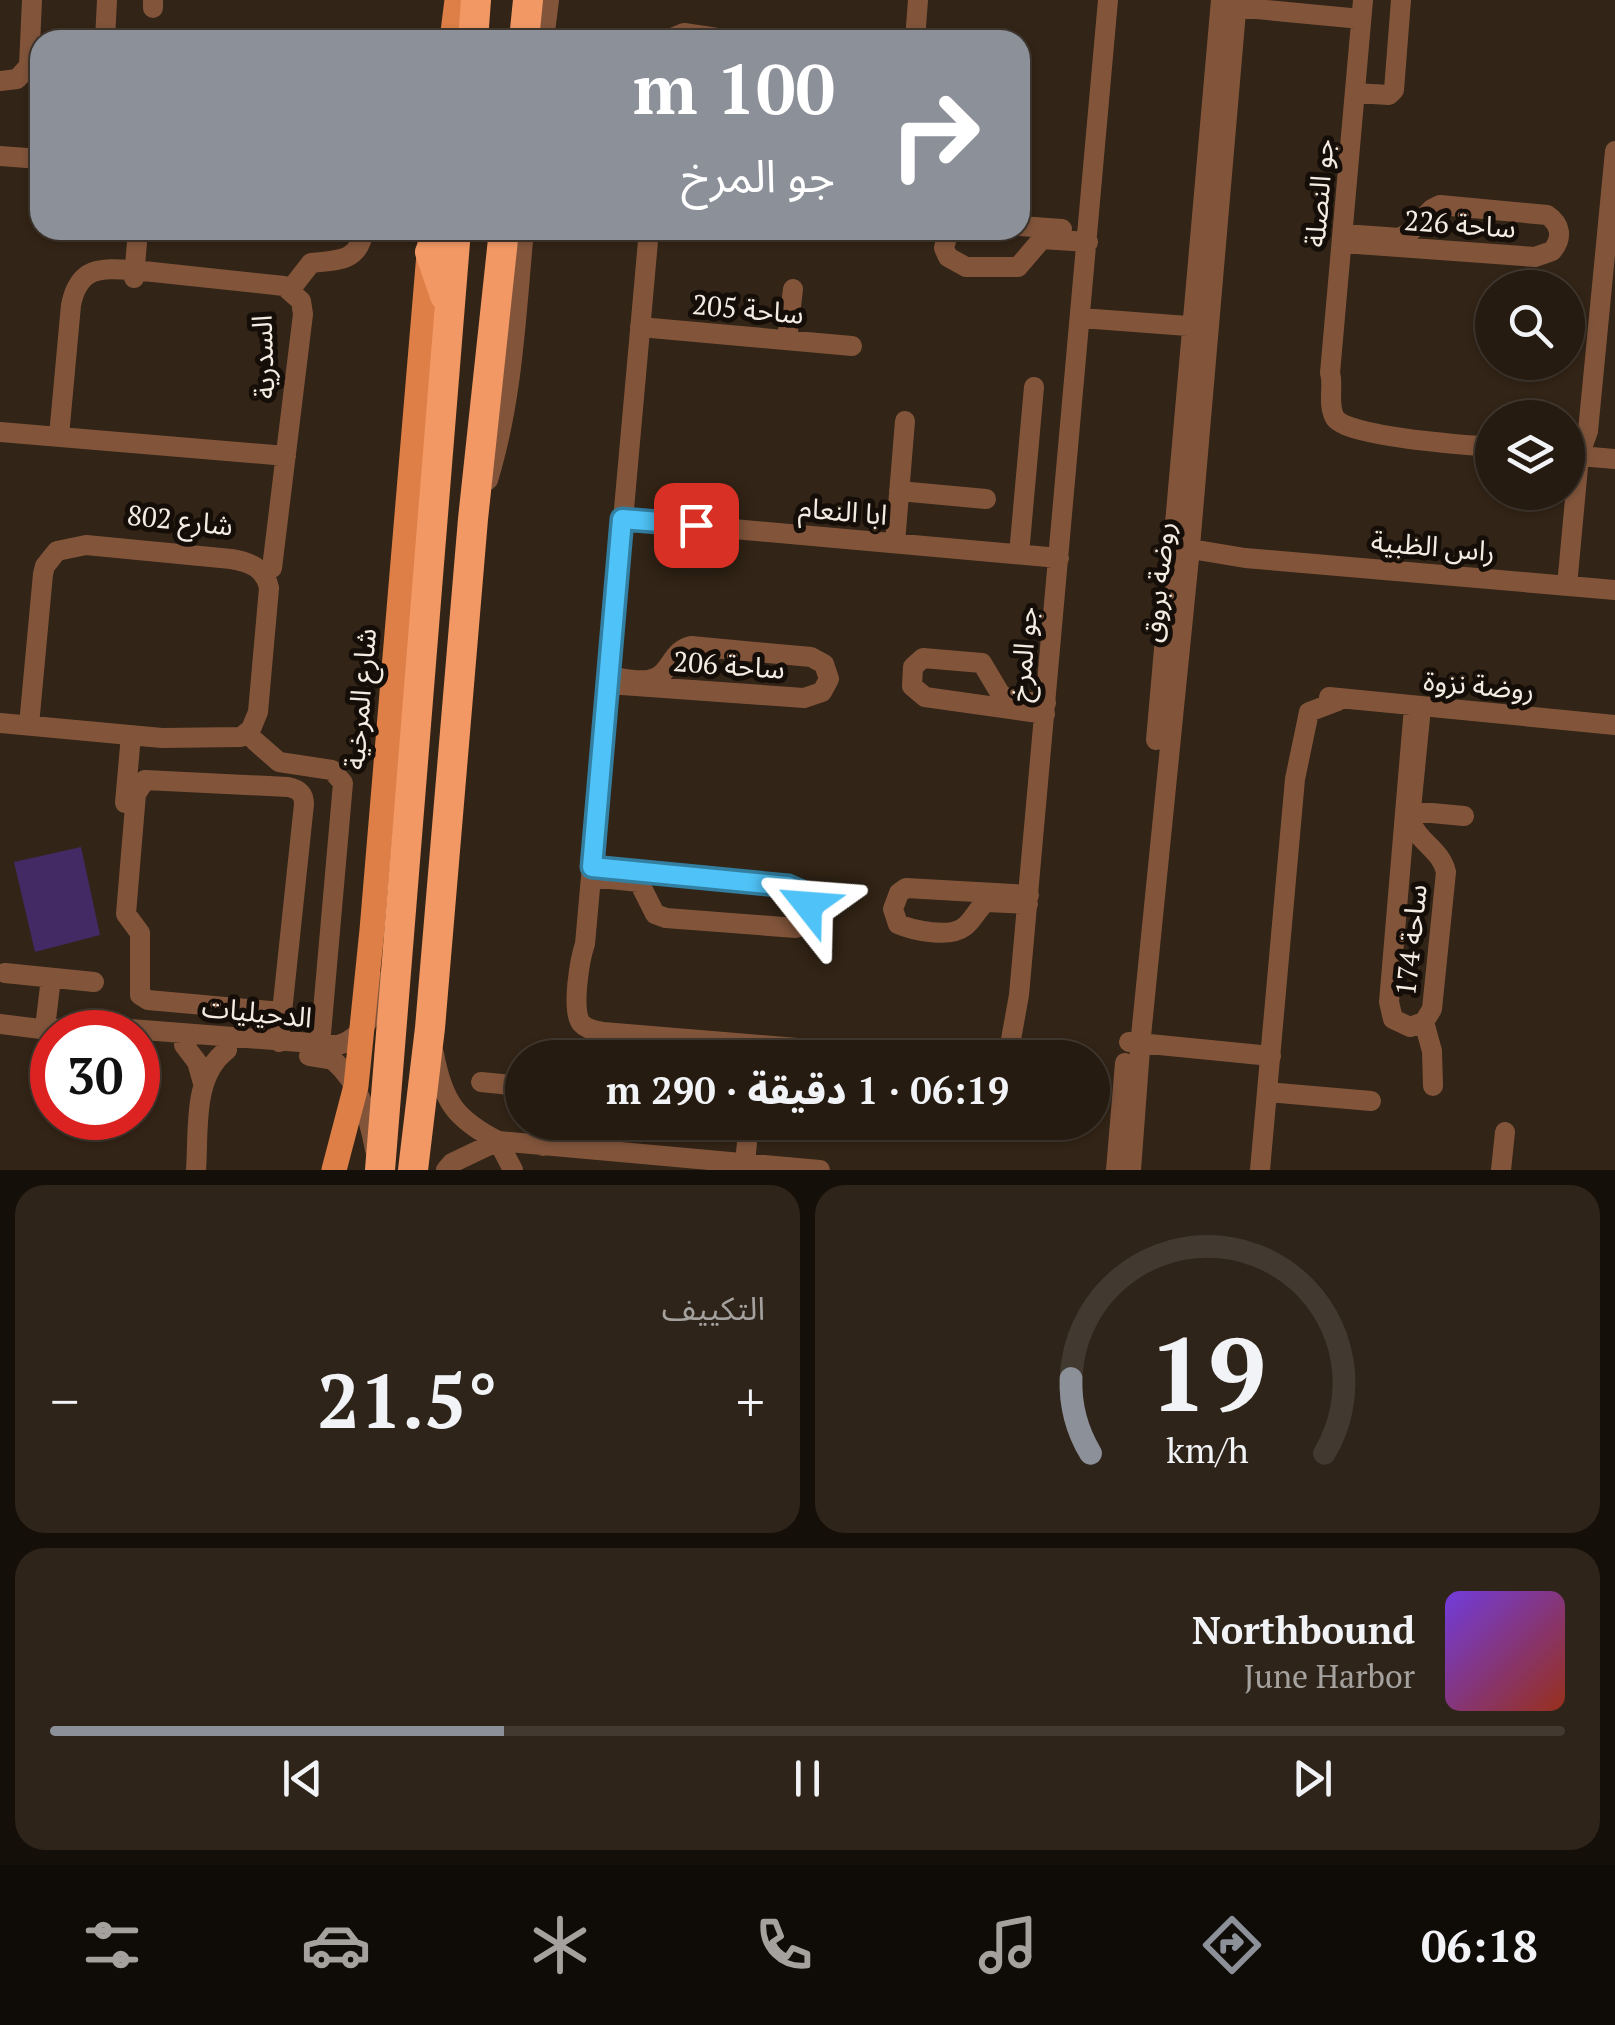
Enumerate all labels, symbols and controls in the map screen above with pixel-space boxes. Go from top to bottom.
text: 100 m [633,41,835,134]
icon: right [870,70,1000,200]
street label: جو النصلة [1295,137,1342,249]
text: جو المرخ [681,145,835,205]
street label: ساحة 226 [1403,201,1517,246]
map controls [1475,270,1585,510]
button: search [1475,270,1585,380]
street label: ساحة 205 [691,285,805,332]
street label: السدرية [243,314,282,400]
button: layers [1475,400,1585,510]
pin [654,483,739,568]
street label: ابا النعام [797,488,889,536]
street label: شارع 802 [125,496,235,546]
icon: arrive [669,498,724,553]
street label: روضة بروق [1133,520,1182,644]
street label: راس الظبية [1369,522,1497,569]
street label: جو المرخ [1000,605,1048,703]
street label: شارع المرخية [335,627,387,772]
street label: ساحة 206 [672,642,786,687]
street label: روضة نزوة [1422,661,1536,708]
position arrow [756,853,860,957]
street label: ساحة 174 [1386,882,1435,997]
street label: الدحيليات [200,987,314,1036]
speed limit sign: 30 [30,1010,160,1140]
text: 06:19 · 1 دقيقة · 290 m [606,1065,1009,1115]
text: التكييف [662,1287,765,1329]
text: 19 [1149,1303,1266,1441]
text: 21.5° [317,1350,498,1449]
text: − [50,1364,79,1437]
text: + [736,1364,765,1437]
text: km/h [1166,1426,1249,1473]
text: Northbound [1192,1605,1415,1655]
text: June Harbor [1244,1655,1415,1697]
icon: previous [275,1751,330,1806]
icon: pause [780,1751,835,1806]
icon: next [1285,1751,1340,1806]
icon: filters [77,1910,147,1980]
icon: car [301,1910,371,1980]
icon: climate [525,1910,595,1980]
icon: phone [749,1910,819,1980]
icon: music [973,1910,1043,1980]
icon: directions [1197,1910,1267,1980]
text: 06:18 [1421,1915,1538,1975]

